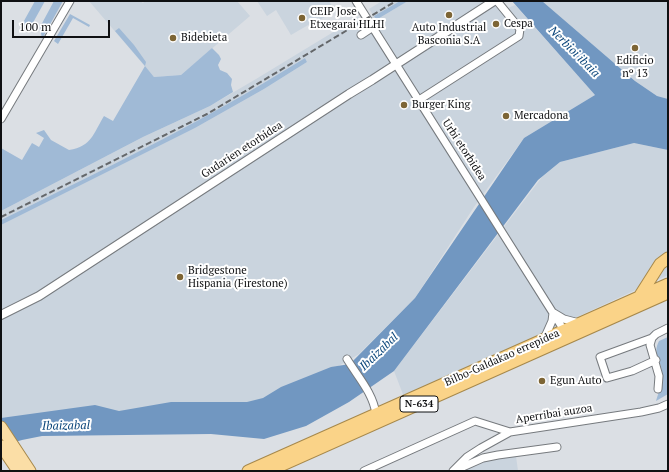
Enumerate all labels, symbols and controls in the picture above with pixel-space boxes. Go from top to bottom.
place label: CEIP Jose Etxegarai HLHI [310,5,385,31]
marker: Auto Industrial Basconia S.A [444,10,454,20]
scale bar [14,12,112,38]
marker: CEIP Jose Etxegarai HLHI [297,13,307,23]
place label: Cespa [504,17,533,31]
text: 100 m [19,19,51,34]
marker: Cespa [491,19,501,29]
place label: Auto Industrial Basconia S.A [412,21,486,47]
water label: Nerbioi ibaia [545,23,603,81]
place label: Bidebieta [181,31,227,45]
marker: Bidebieta [168,33,178,43]
marker: Edificio nº 13 [630,43,640,53]
place label: Edificio nº 13 [617,54,653,80]
place label: Burger King [412,98,470,112]
marker: Burger King [399,100,409,110]
place label: Mercadona [514,109,568,123]
marker: Mercadona [501,111,511,121]
street label: Urbi etorbidea [439,117,489,183]
street label: Gudarien etorbidea [199,119,285,181]
place label: Bridgestone Hispania (Firestone) [188,264,288,290]
marker: Bridgestone Hispania (Firestone) [175,272,185,282]
street label: Bilbo-Galdakao errepidea [442,327,562,389]
water label: Ibaizabal [357,330,401,374]
place label: Egun Auto [550,374,602,388]
marker: Egun Auto [537,376,547,386]
road number: N-634 [400,396,438,412]
street label: Aperribai auzoa [515,401,593,427]
water label: Ibaizabal [42,418,90,434]

